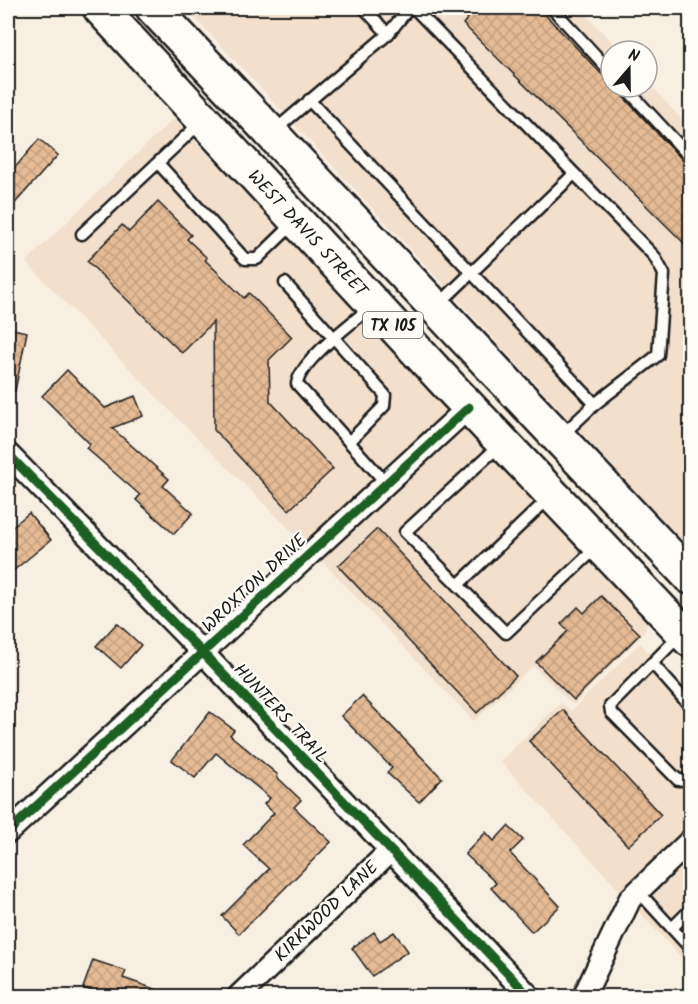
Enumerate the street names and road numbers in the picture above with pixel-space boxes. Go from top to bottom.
street label: WEST DAVIS STREET [240,163,375,306]
road number: TX 105 [363,312,423,338]
street label: WROXTON DRIVE [196,527,315,641]
street label: HUNTERS TRAIL [225,657,334,771]
street label: KIRKWOOD LANE [268,854,386,970]

